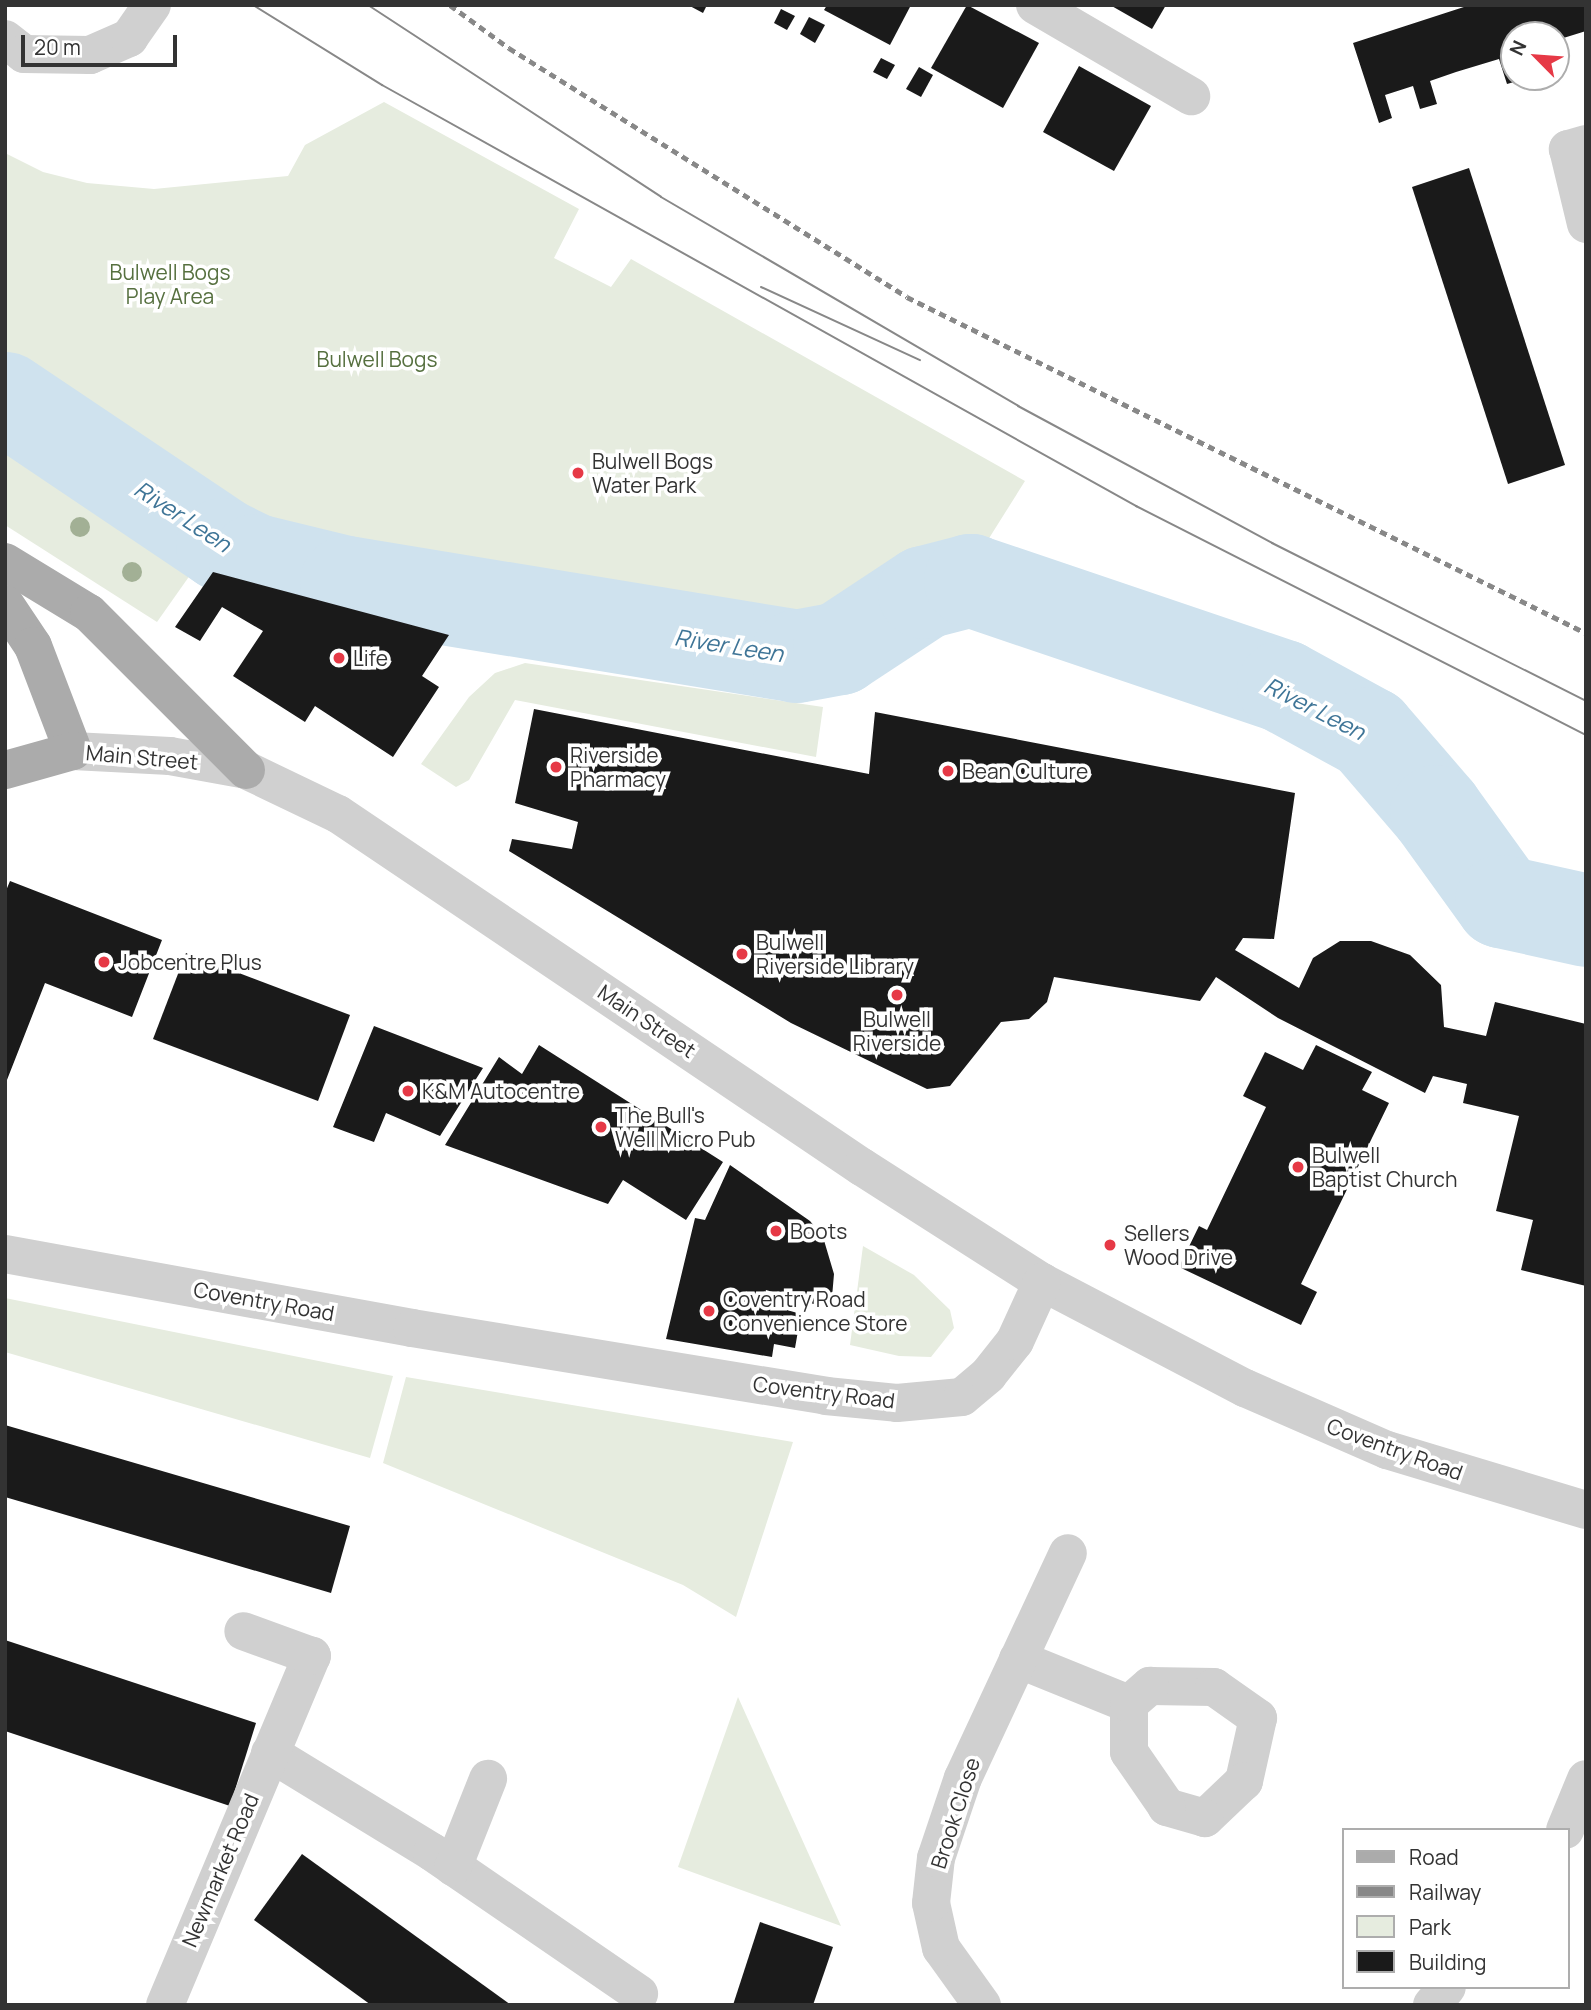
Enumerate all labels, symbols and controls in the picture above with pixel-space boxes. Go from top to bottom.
scale bar [24,21,180,65]
north arrow [1500,21,1570,91]
text: 20 m [34,33,81,61]
text: N [1503,36,1532,60]
park label: Bulwell Bogs Play Area [110,259,230,309]
park label: Bulwell Bogs [317,346,437,372]
place label: Bulwell Bogs Water Park [592,448,713,498]
marker: Bulwell Bogs Water Park [570,465,586,481]
water label: River Leen [130,475,236,557]
water label: River Leen [673,623,785,667]
place label: Life [353,645,388,671]
marker: Life [331,650,347,666]
water label: River Leen [1260,671,1370,745]
street label: Main Street [85,740,199,774]
place label: Riverside Pharmacy [570,742,666,792]
place label: Bean Culture [962,758,1088,784]
marker: Riverside Pharmacy [548,759,564,775]
marker: Bean Culture [940,763,956,779]
place label: Bulwell Riverside Library [756,929,914,979]
marker: Bulwell Riverside Library [734,946,750,962]
place label: Jobcentre Plus [118,949,262,975]
marker: Jobcentre Plus [96,954,112,970]
street label: Main Street [593,979,701,1063]
marker: Bulwell Riverside [889,987,905,1003]
place label: Bulwell Riverside [853,1006,941,1056]
place label: K&M Autocentre [422,1078,580,1104]
marker: K&M Autocentre [400,1083,416,1099]
place label: The Bull's Well Micro Pub [615,1102,755,1152]
marker: The Bull's Well Micro Pub [593,1119,609,1135]
place label: Bulwell Baptist Church [1312,1142,1457,1192]
marker: Bulwell Baptist Church [1290,1159,1306,1175]
place label: Boots [790,1218,847,1244]
place label: Sellers Wood Drive [1124,1220,1233,1270]
marker: Boots [768,1223,784,1239]
marker: Sellers Wood Drive [1102,1237,1118,1253]
street label: Coventry Road [192,1276,336,1326]
place label: Coventry Road Convenience Store [723,1286,908,1336]
marker: Coventry Road Convenience Store [701,1303,717,1319]
street label: Coventry Road [752,1371,896,1413]
street label: Coventry Road [1324,1413,1466,1485]
street label: Brook Close [925,1754,985,1872]
street label: Newmarket Road [176,1789,264,1951]
legend [1342,1828,1570,1989]
text: Road [1409,1843,1459,1871]
text: Railway [1409,1878,1481,1906]
text: Park [1409,1913,1451,1941]
text: Building [1409,1948,1486,1976]

